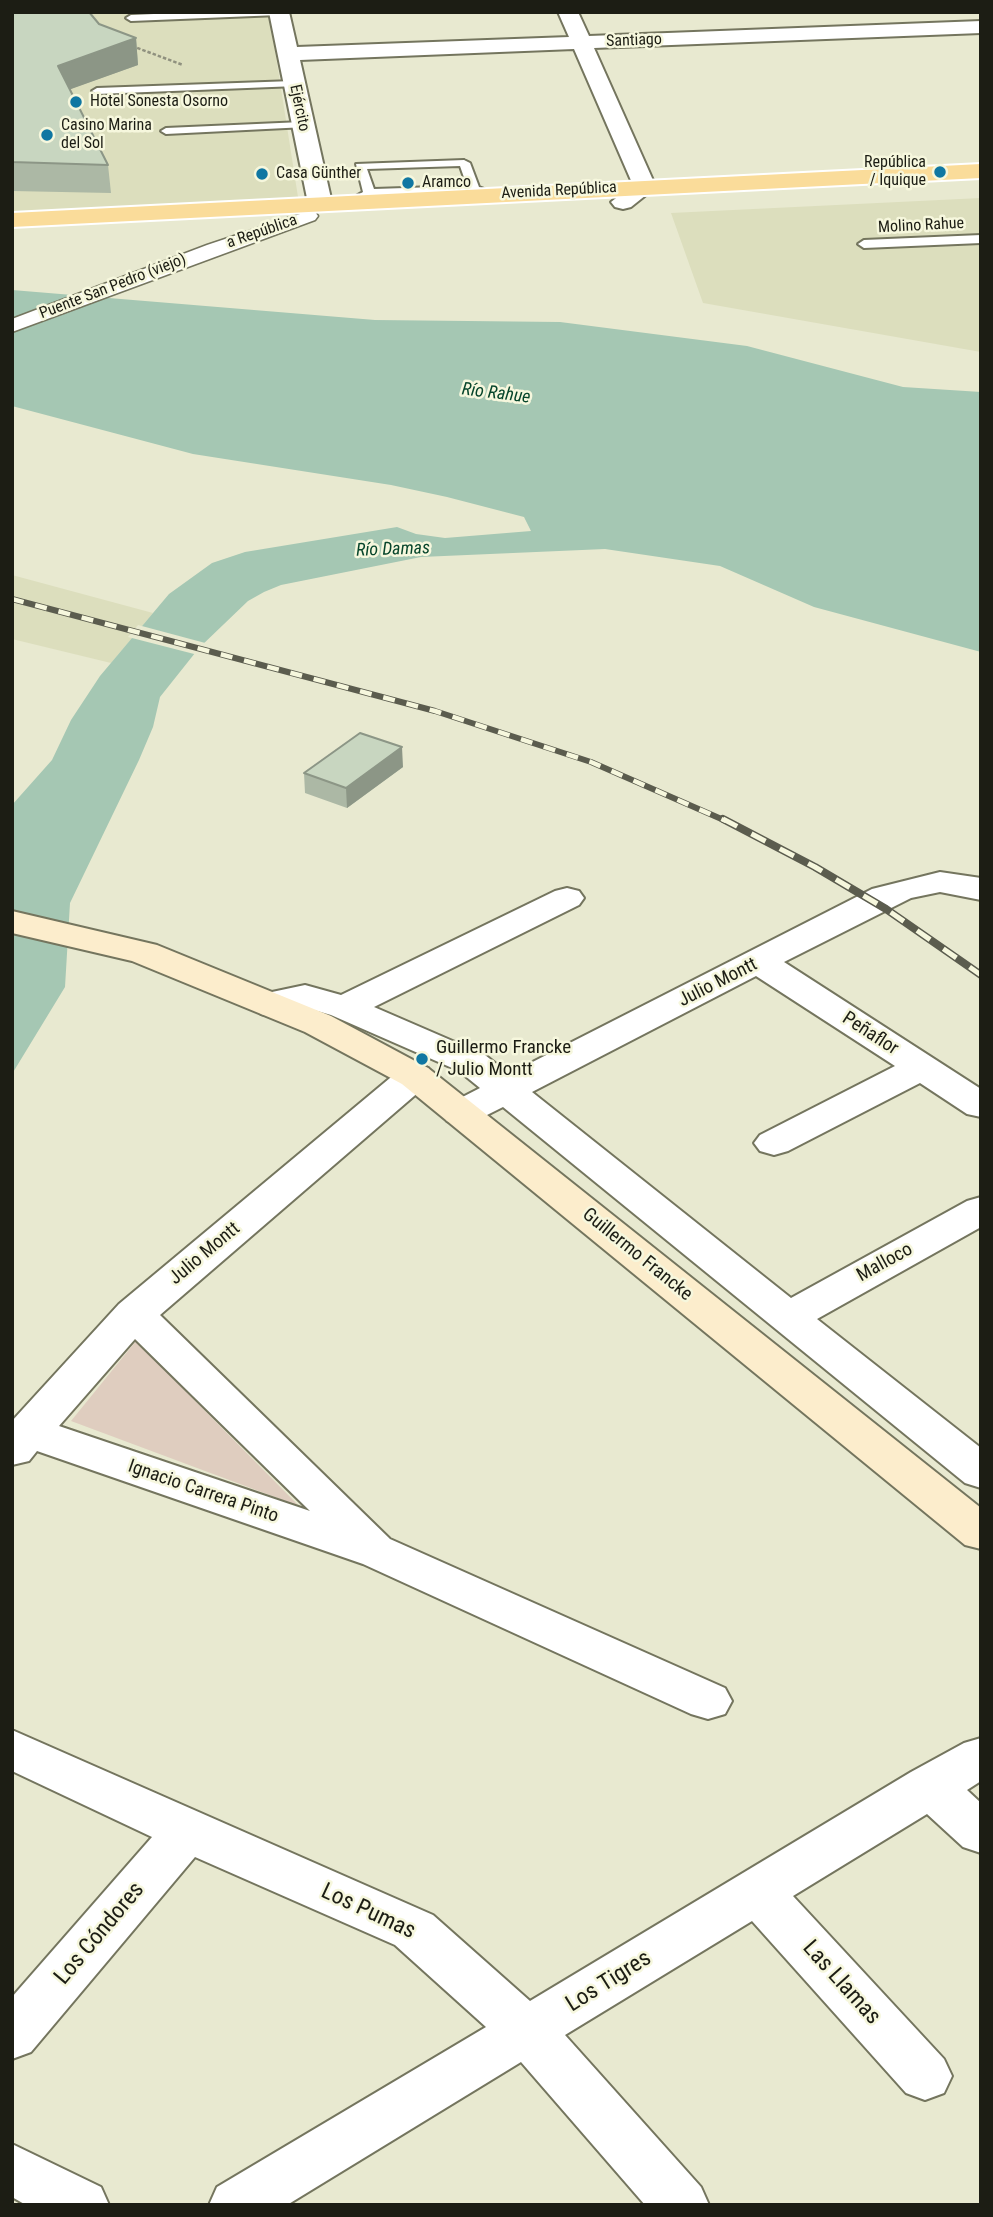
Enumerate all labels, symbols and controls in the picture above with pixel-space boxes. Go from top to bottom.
street label: Santiago [606,30,662,52]
street label: Ejército [285,83,313,133]
place label: Hotel Sonesta Osorno [90,92,228,112]
marker: Hotel Sonesta Osorno [68,94,84,110]
place label: Casino Marina del Sol [61,116,152,154]
marker: Casino Marina del Sol [39,127,55,143]
place label: República / Iquique [864,153,926,191]
place label: Casa Günther [276,164,361,184]
marker: República / Iquique [932,164,948,180]
marker: Casa Günther [254,166,270,182]
place label: Aramco [422,173,471,193]
marker: Aramco [400,175,416,191]
street label: Avenida República [501,178,617,204]
street label: a República [224,211,300,253]
street label: Molino Rahue [878,214,964,238]
street label: Puente San Pedro (viejo) [37,250,189,324]
water label: Río Rahue [460,379,532,409]
water label: Río Damas [356,538,430,562]
street label: Julio Montt [675,953,761,1013]
street label: Peñaflor [838,1007,902,1061]
place label: Guillermo Francke / Julio Montt [436,1037,571,1081]
marker: Guillermo Francke / Julio Montt [414,1051,430,1067]
street label: Guillermo Francke [577,1204,697,1306]
street label: Julio Montt [165,1218,245,1290]
street label: Malloco [853,1238,917,1288]
street label: Ignacio Carrera Pinto [125,1456,281,1528]
street label: Los Cóndores [49,1877,151,1991]
street label: Los Pumas [316,1878,420,1946]
street label: Las Llamas [796,1935,886,2031]
street label: Los Tigres [561,1945,657,2019]

